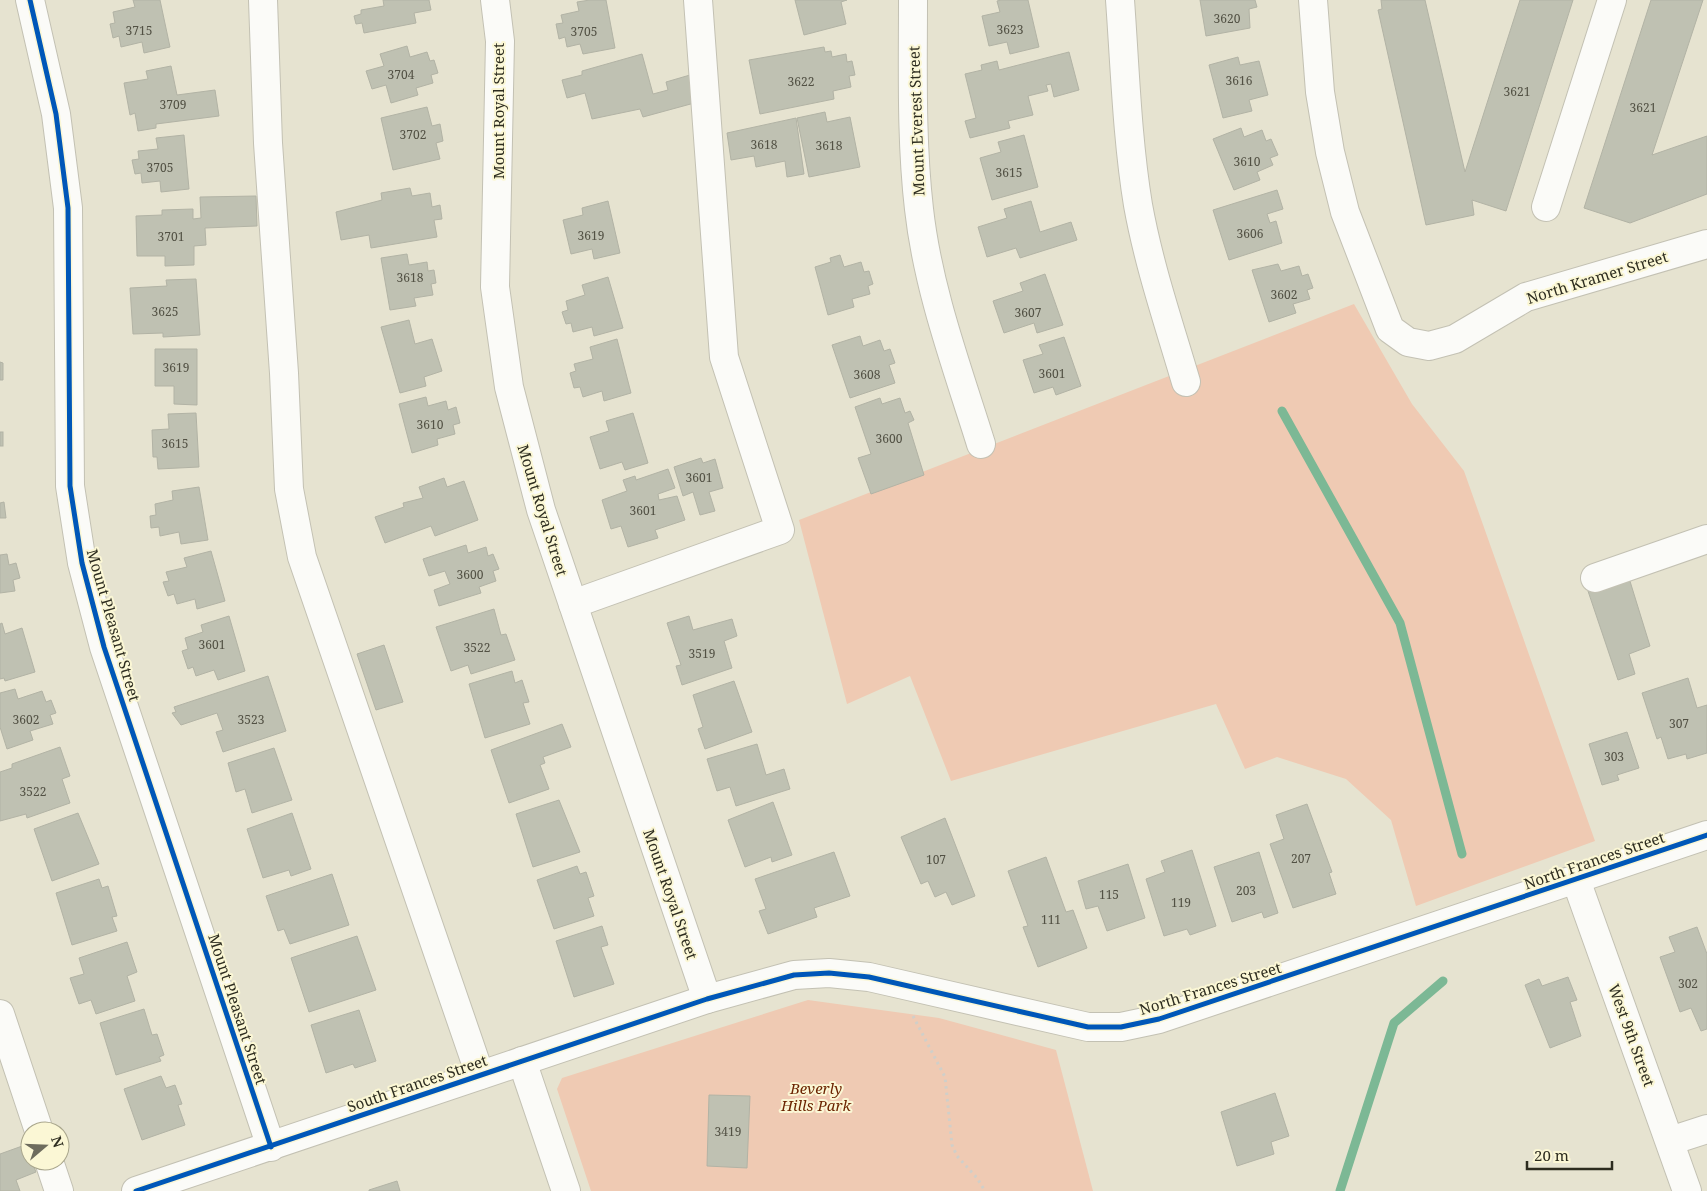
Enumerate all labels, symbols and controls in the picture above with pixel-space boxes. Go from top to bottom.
house number: 3620 [1214,10,1241,27]
house number: 3623 [997,21,1024,38]
house number: 3715 [126,22,152,39]
house number: 3705 [571,23,597,40]
street label: Mount Royal Street [488,43,508,179]
street label: Mount Everest Street [903,46,929,196]
house number: 3704 [388,66,415,83]
house number: 3616 [1226,72,1253,89]
house number: 3622 [788,73,814,90]
house number: 3621 [1504,83,1530,100]
house number: 3709 [160,96,186,113]
house number: 3621 [1630,99,1656,116]
house number: 3702 [400,126,426,143]
house number: 3618 [751,136,778,153]
house number: 3618 [816,137,843,154]
house number: 3610 [1234,153,1261,170]
house number: 3705 [147,159,173,176]
house number: 3615 [996,164,1022,181]
house number: 3606 [1237,225,1264,242]
house number: 3619 [578,227,604,244]
house number: 3701 [158,228,184,245]
street label: North Kramer Street [1524,246,1670,308]
house number: 3618 [397,269,424,286]
house number: 3602 [1271,286,1297,303]
house number: 3625 [152,303,178,320]
house number: 3607 [1015,304,1042,321]
house number: 3619 [163,359,189,376]
house number: 3601 [1039,365,1065,382]
house number: 3608 [854,366,881,383]
house number: 3610 [417,416,444,433]
house number: 3600 [876,430,903,447]
house number: 3615 [162,435,188,452]
street label: Mount Royal Street [513,442,573,578]
house number: 3601 [686,469,712,486]
house number: 3601 [630,502,656,519]
street label: Mount Pleasant Street [83,547,145,703]
house number: 3600 [457,566,484,583]
house number: 3601 [199,636,225,653]
house number: 3522 [464,639,490,656]
house number: 3519 [689,645,715,662]
house number: 3602 [13,711,39,728]
house number: 3523 [238,711,265,728]
house number: 307 [1669,715,1689,732]
house number: 303 [1604,748,1624,765]
house number: 3522 [20,783,46,800]
street label: Mount Royal Street [639,826,703,962]
street label: North Frances Street [1521,827,1667,893]
house number: 207 [1291,850,1311,867]
house number: 107 [926,851,946,868]
house number: 203 [1236,882,1256,899]
house number: 115 [1099,886,1119,903]
house number: 119 [1171,894,1191,911]
house number: 111 [1041,911,1061,928]
street label: Mount Pleasant Street [204,931,272,1087]
street label: North Frances Street [1137,957,1283,1019]
house number: 302 [1678,975,1698,992]
street label: West 9th Street [1604,981,1660,1089]
street label: South Frances Street [344,1050,490,1116]
park label: Beverly Hills Park [780,1078,851,1115]
north arrow [20,1121,70,1171]
house number: 3419 [715,1123,741,1140]
text: N [47,1133,69,1150]
scale bar [1527,1138,1612,1170]
text: 20 m [1534,1145,1569,1165]

